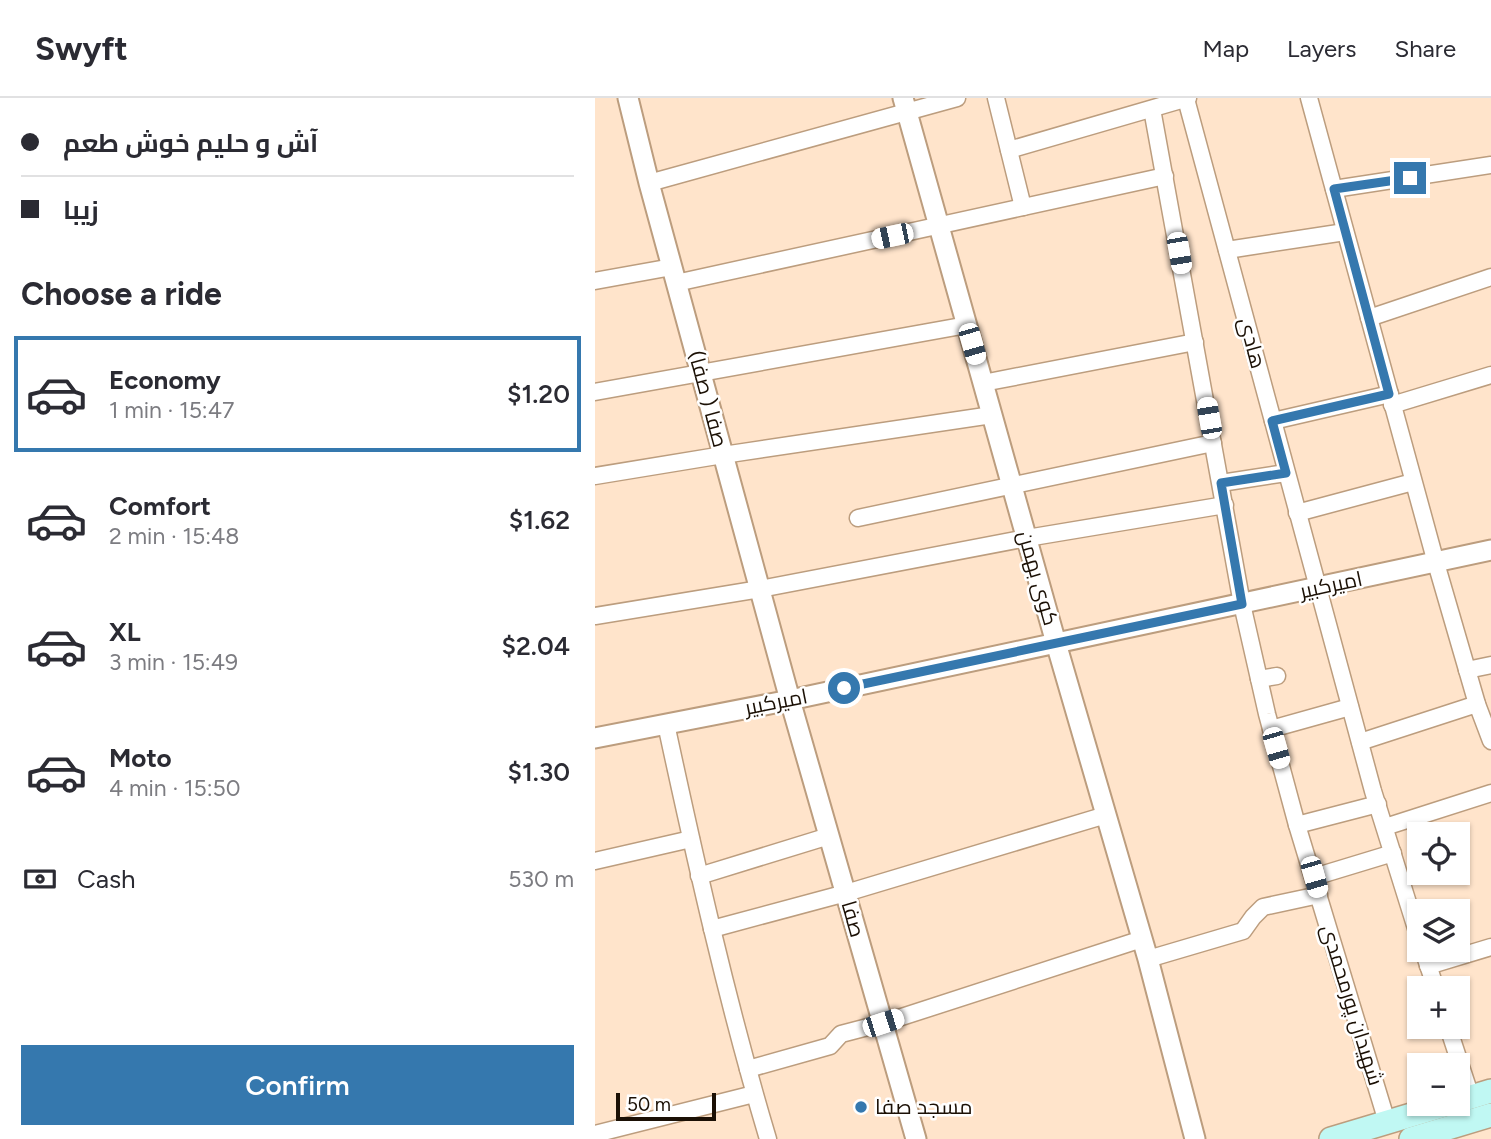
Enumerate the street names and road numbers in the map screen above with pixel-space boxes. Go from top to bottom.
street label: هادی [1233,315,1271,371]
street label: صفا ( صفا) [684,348,733,450]
street label: کوی بهمن [1012,528,1064,628]
street label: امیرکبیر [1296,566,1364,604]
street label: امیرکبیر [741,683,809,720]
street label: صفا [836,898,871,940]
street label: شهیدان پورمحمدی [1314,921,1389,1089]

